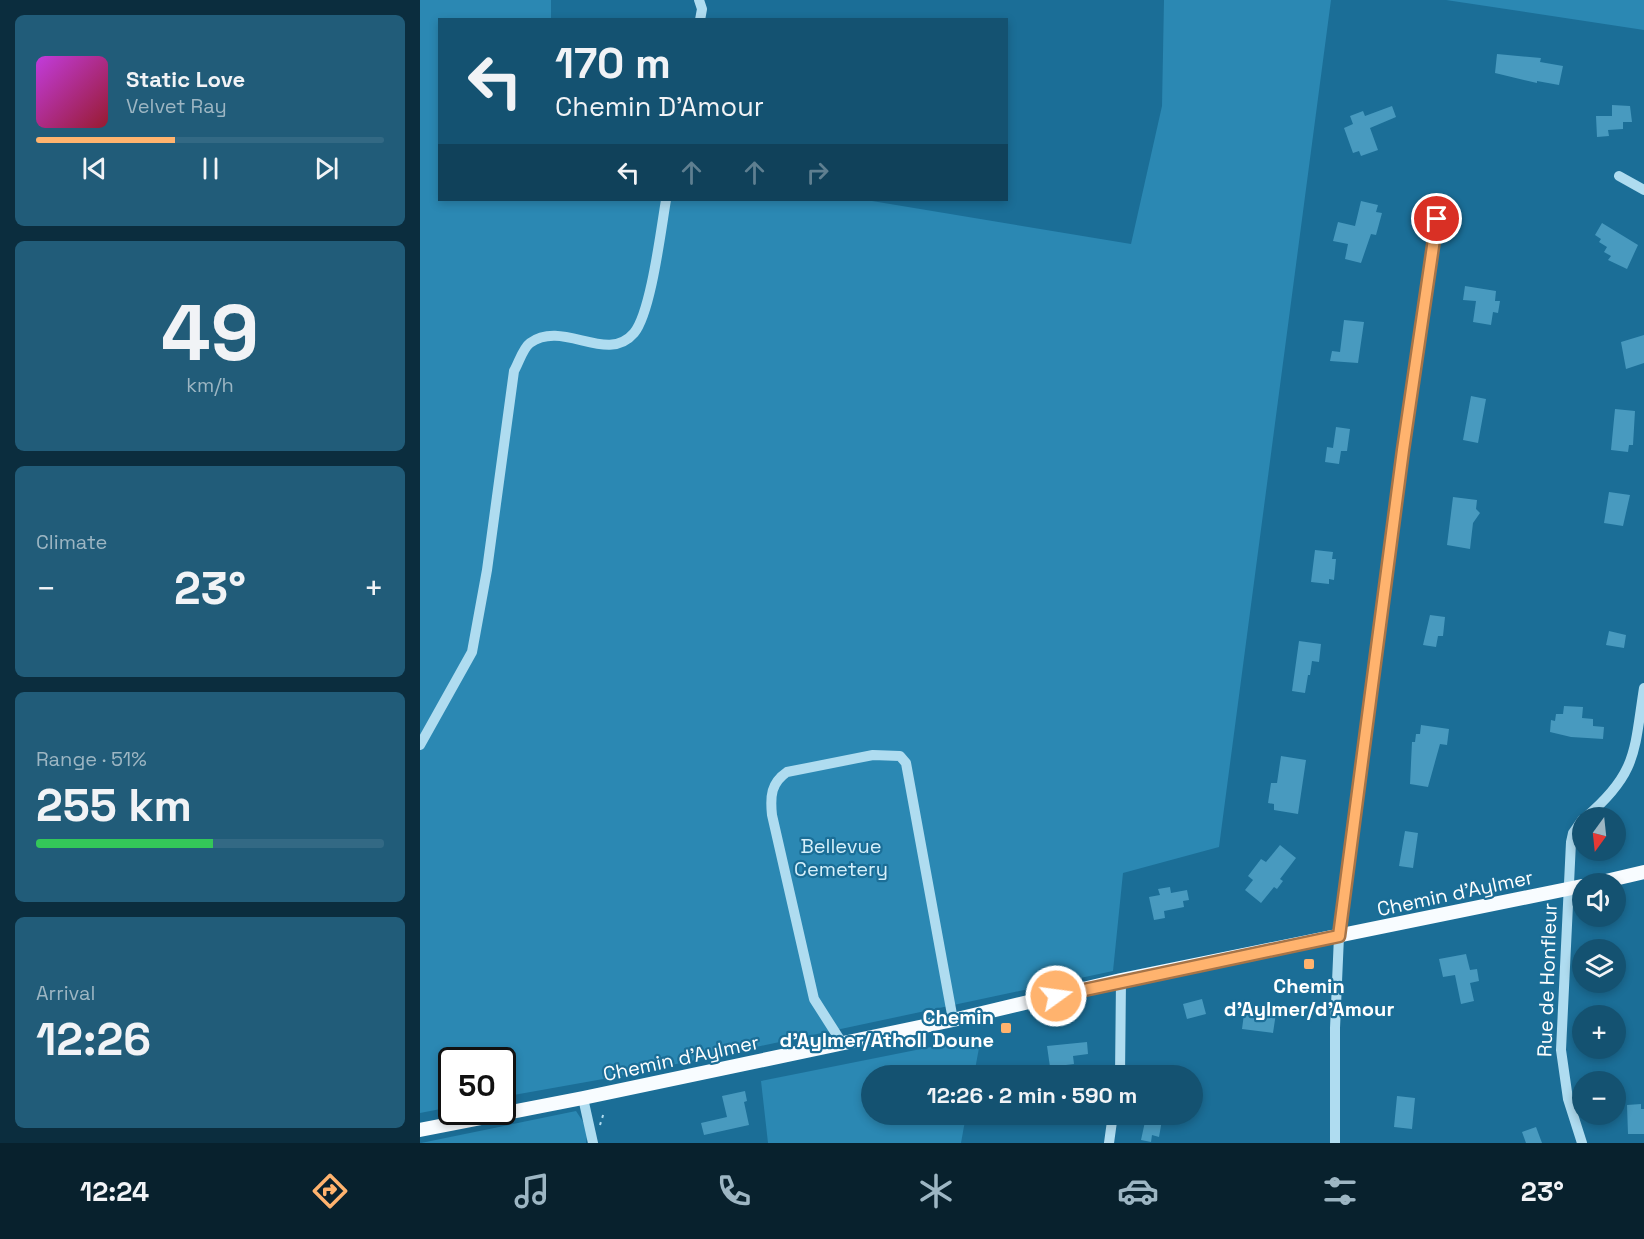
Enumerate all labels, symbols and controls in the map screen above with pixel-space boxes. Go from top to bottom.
text: 170 m [555,37,671,90]
icon: left [456,42,534,120]
text: Static Love [126,65,245,93]
text: Chemin D'Amour [555,89,764,124]
text: Velvet Ray [126,93,227,119]
icon: previous [78,152,111,185]
icon: pause [194,152,227,185]
icon: next [310,152,343,185]
icon: left [612,156,645,189]
icon: ahead [675,156,708,189]
icon: ahead [738,156,771,189]
icon: right [801,156,834,189]
pin [1411,193,1462,244]
icon: arrive [1420,202,1453,235]
text: 49 [161,283,259,383]
text: km/h [186,372,234,398]
text: Climate [36,529,107,555]
text: 23° [174,560,246,617]
text: − [36,568,56,610]
text: + [364,568,384,610]
text: Range · 51% [36,746,147,772]
text: 255 km [36,777,192,834]
north arrow [1572,807,1626,861]
map controls [1572,807,1626,1125]
park label: Bellevue Cemetery [794,833,888,882]
street label: Chemin d'Aylmer [1375,864,1535,922]
button: sound [1572,873,1626,927]
street label: Rue de Honfleur [1531,903,1563,1057]
button: layers [1572,939,1626,993]
marker: Chemin d'Aylmer/d'Amour [1302,957,1316,971]
position arrow [1024,964,1088,1028]
place label: Chemin d'Aylmer/d'Amour [1224,973,1394,1022]
text: Arrival [36,980,95,1006]
place label: Chemin d'Aylmer/Atholl Doune [779,1004,994,1053]
button: + [1572,1005,1626,1059]
text: 12:26 [36,1011,151,1068]
marker: Chemin d'Aylmer/Atholl Doune [999,1021,1013,1035]
street label: Chemin d'Aylmer [601,1029,761,1087]
speed limit sign: 50 [438,1047,516,1125]
button: − [1572,1071,1626,1125]
text: 12:26 · 2 min · 590 m [927,1081,1137,1109]
icon: directions [309,1170,351,1212]
icon: music [511,1170,553,1212]
icon: phone [713,1170,755,1212]
icon: climate [915,1170,957,1212]
icon: car [1117,1170,1159,1212]
icon: filters [1319,1170,1361,1212]
text: 12:24 [80,1174,149,1209]
text: 23° [1521,1174,1564,1209]

